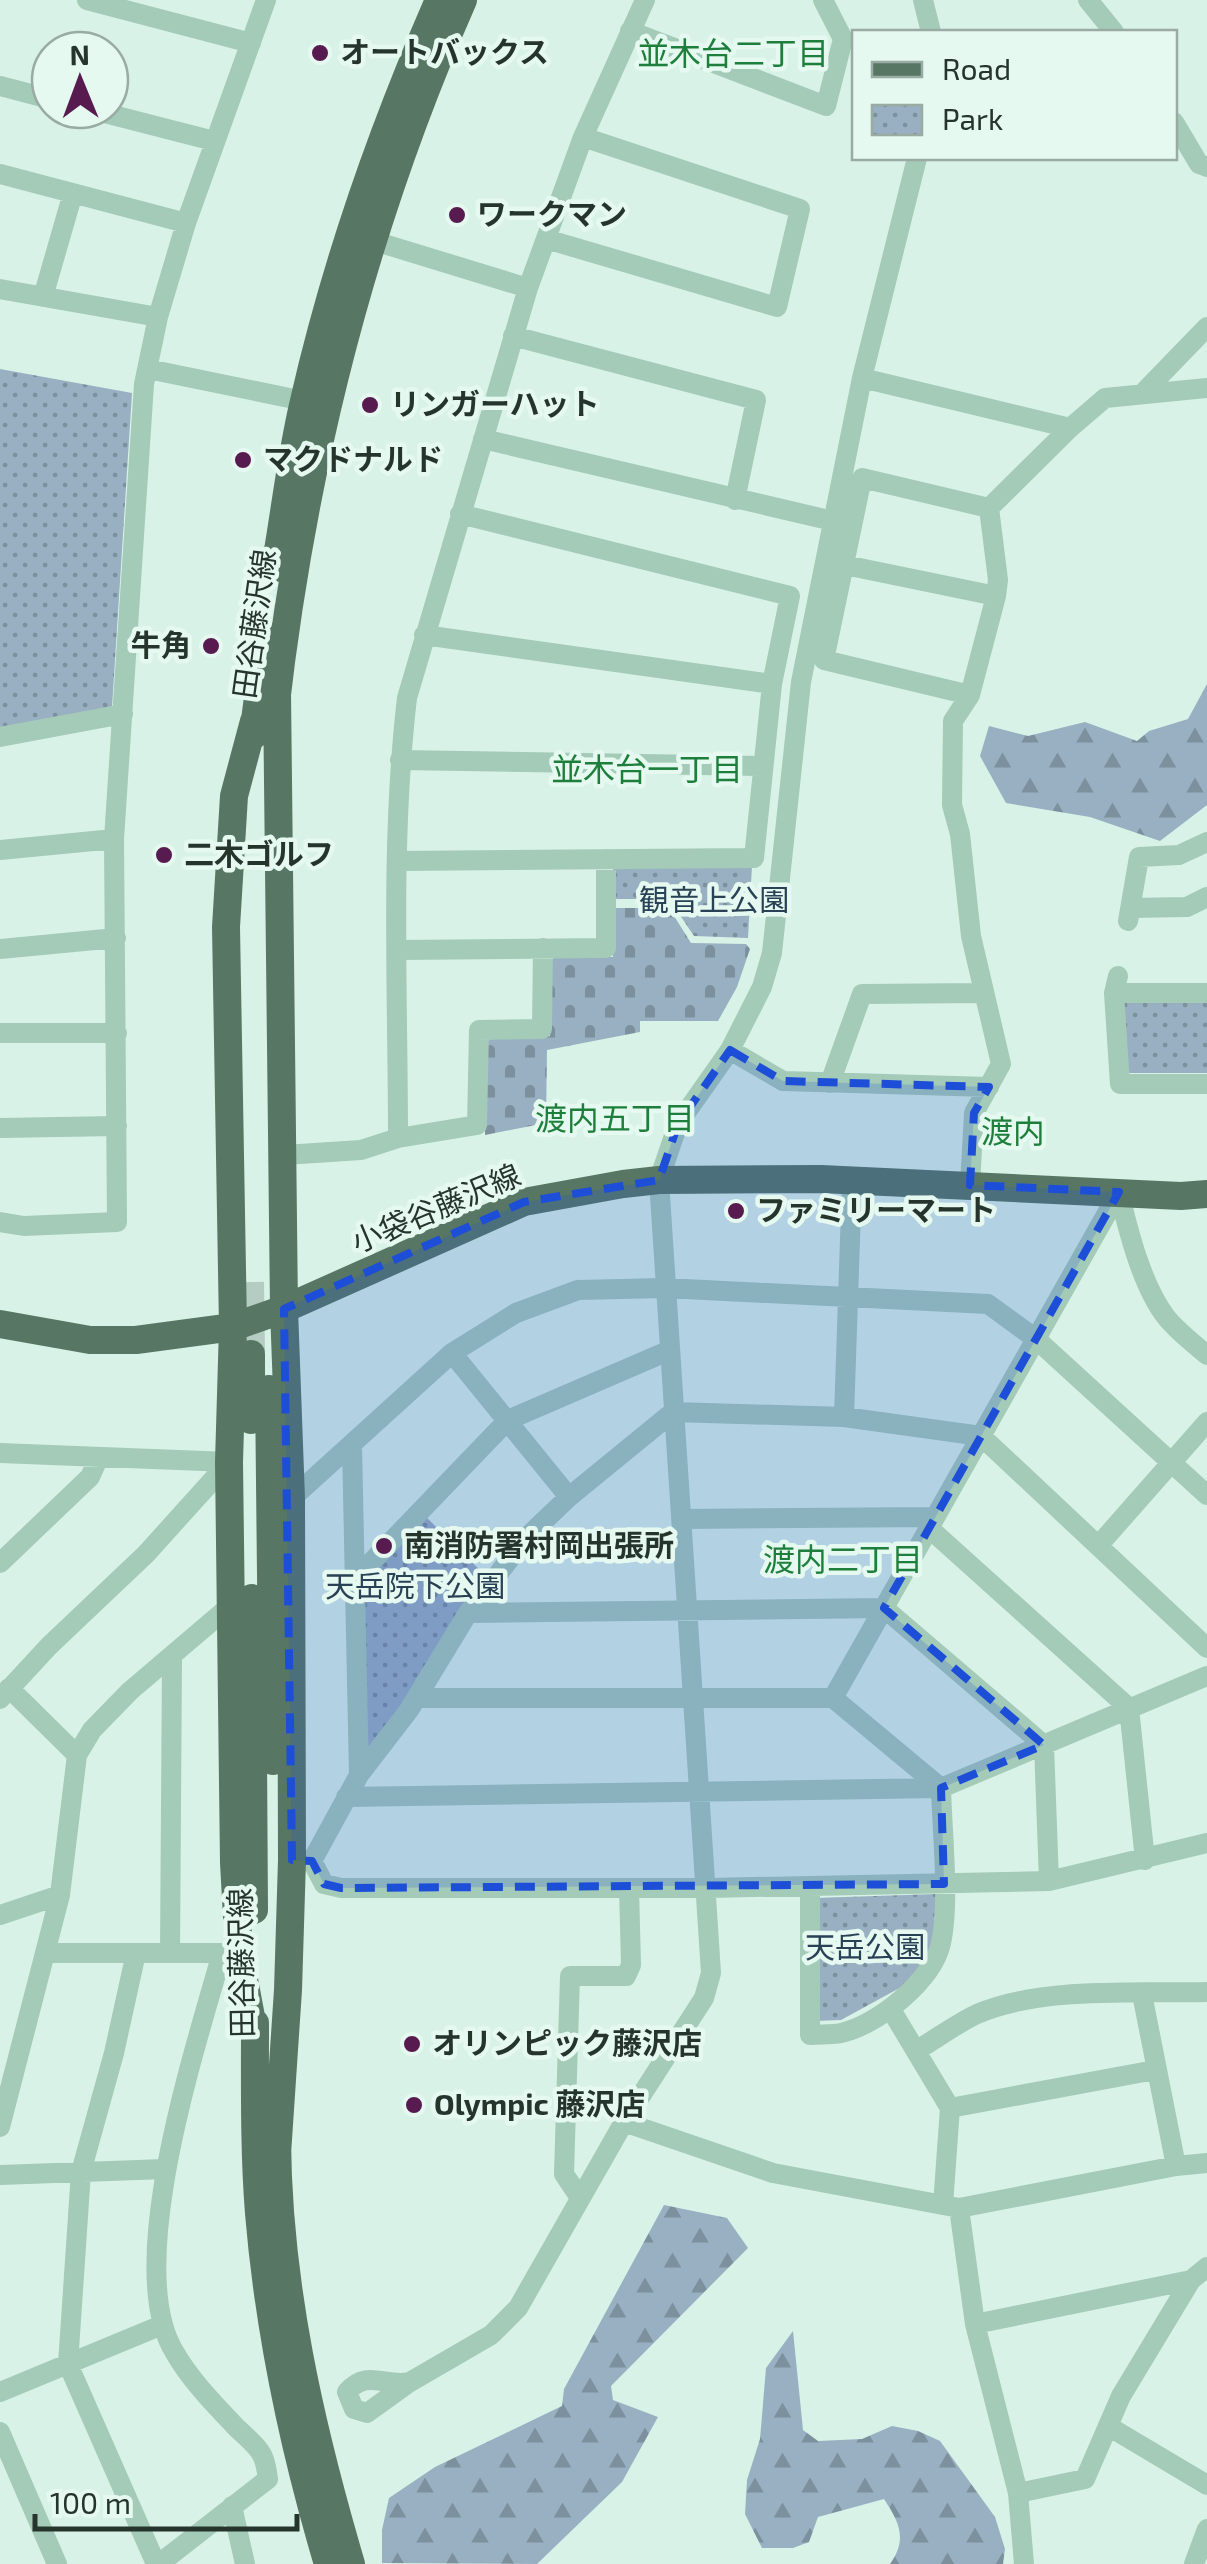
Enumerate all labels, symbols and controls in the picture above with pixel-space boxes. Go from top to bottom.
north arrow [30,30,130,130]
legend [852,30,1177,160]
place label: オートバックス [340,33,549,69]
district label: 並木台二丁目 [637,33,829,71]
text: N [69,37,90,71]
marker: オートバックス [309,42,331,64]
text: Road [942,50,1011,86]
text: Park [942,100,1003,136]
place label: ワークマン [477,195,627,231]
marker: ワークマン [446,204,468,226]
place label: リンガーハット [390,385,599,421]
marker: リンガーハット [359,394,381,416]
place label: マクドナルド [263,440,443,476]
marker: マクドナルド [232,449,254,471]
street label: 田谷藤沢線 [225,547,281,700]
place label: 牛角 [131,626,191,662]
marker: 牛角 [200,635,222,657]
district label: 並木台一丁目 [551,749,743,787]
place label: 二木ゴルフ [184,835,334,871]
marker: 二木ゴルフ [153,844,175,866]
park label: 観音上公園 [639,881,789,917]
district label: 渡内五丁目 [535,1098,695,1136]
district label: 渡内 [981,1111,1045,1149]
street label: 小袋谷藤沢線 [345,1155,525,1259]
place label: ファミリーマート [756,1191,996,1227]
marker: ファミリーマート [725,1200,747,1222]
place label: 南消防署村岡出張所 [404,1526,674,1562]
marker: 南消防署村岡出張所 [373,1535,395,1557]
district label: 渡内二丁目 [763,1539,923,1577]
park label: 天岳院下公園 [325,1567,505,1603]
street label: 田谷藤沢線 [221,1888,259,2038]
park label: 天岳公園 [805,1928,925,1964]
place label: オリンピック藤沢店 [432,2024,702,2060]
marker: オリンピック藤沢店 [401,2033,423,2055]
place label: Olympic 藤沢店 [434,2085,645,2122]
marker: Olympic 藤沢店 [403,2094,425,2116]
scale bar [35,2469,298,2531]
text: 100 m [50,2484,131,2520]

